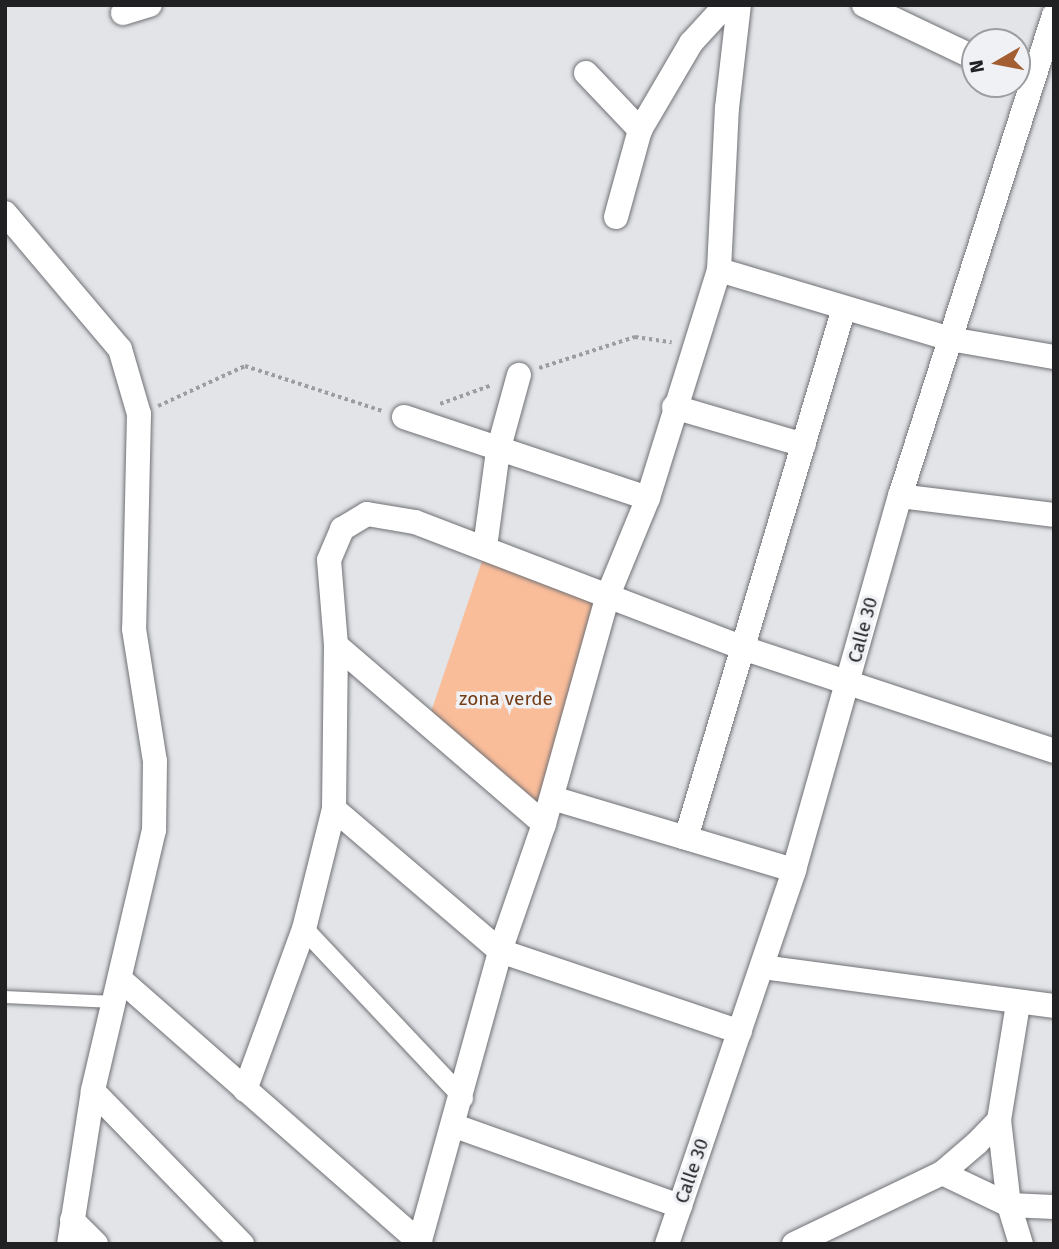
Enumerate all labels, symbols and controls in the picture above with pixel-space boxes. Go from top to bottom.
north arrow [961,28,1031,98]
text: N [964,58,989,75]
street label: Calle 30 [843,595,883,665]
park label: zona verde [459,688,553,710]
street label: Calle 30 [670,1136,714,1206]

